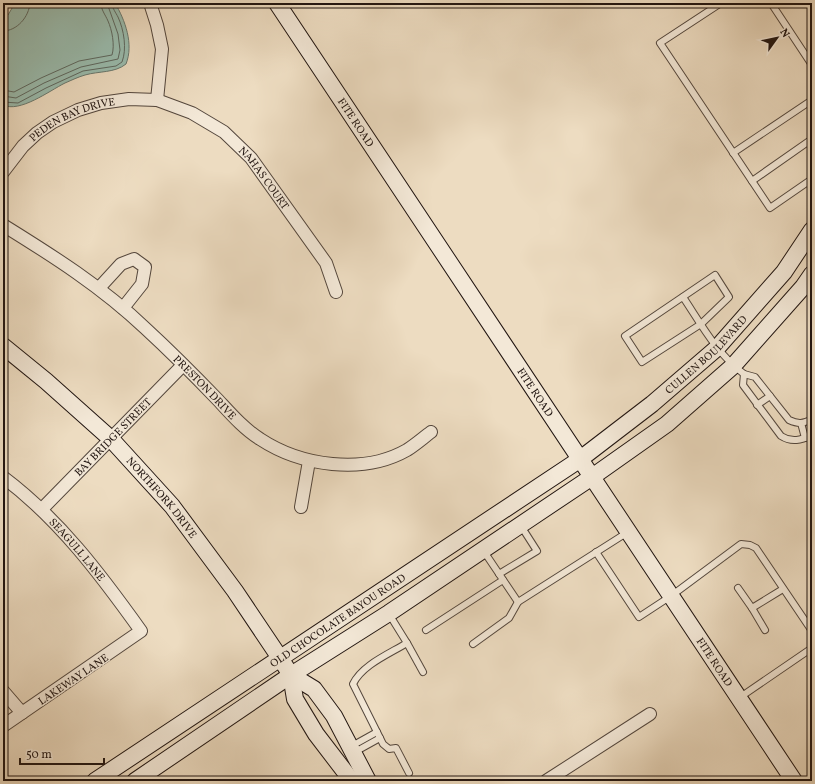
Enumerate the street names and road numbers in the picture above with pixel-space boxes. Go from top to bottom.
street label: PEDEN BAY DRIVE [26,95,116,146]
street label: FITE ROAD [333,95,377,150]
street label: NAHAS COURT [234,144,292,214]
street label: CULLEN BOULEVARD [663,313,751,398]
street label: PRESTON DRIVE [169,353,239,424]
street label: FITE ROAD [513,365,556,420]
street label: BAY BRIDGE STREET [72,395,156,480]
street label: NORTHFORK DRIVE [122,454,200,542]
street label: SEAGULL LANE [45,515,108,585]
street label: OLD CHOCOLATE BAYOU ROAD [268,571,409,672]
street label: FITE ROAD [692,635,735,690]
street label: LAKEWAY LANE [36,651,112,709]

